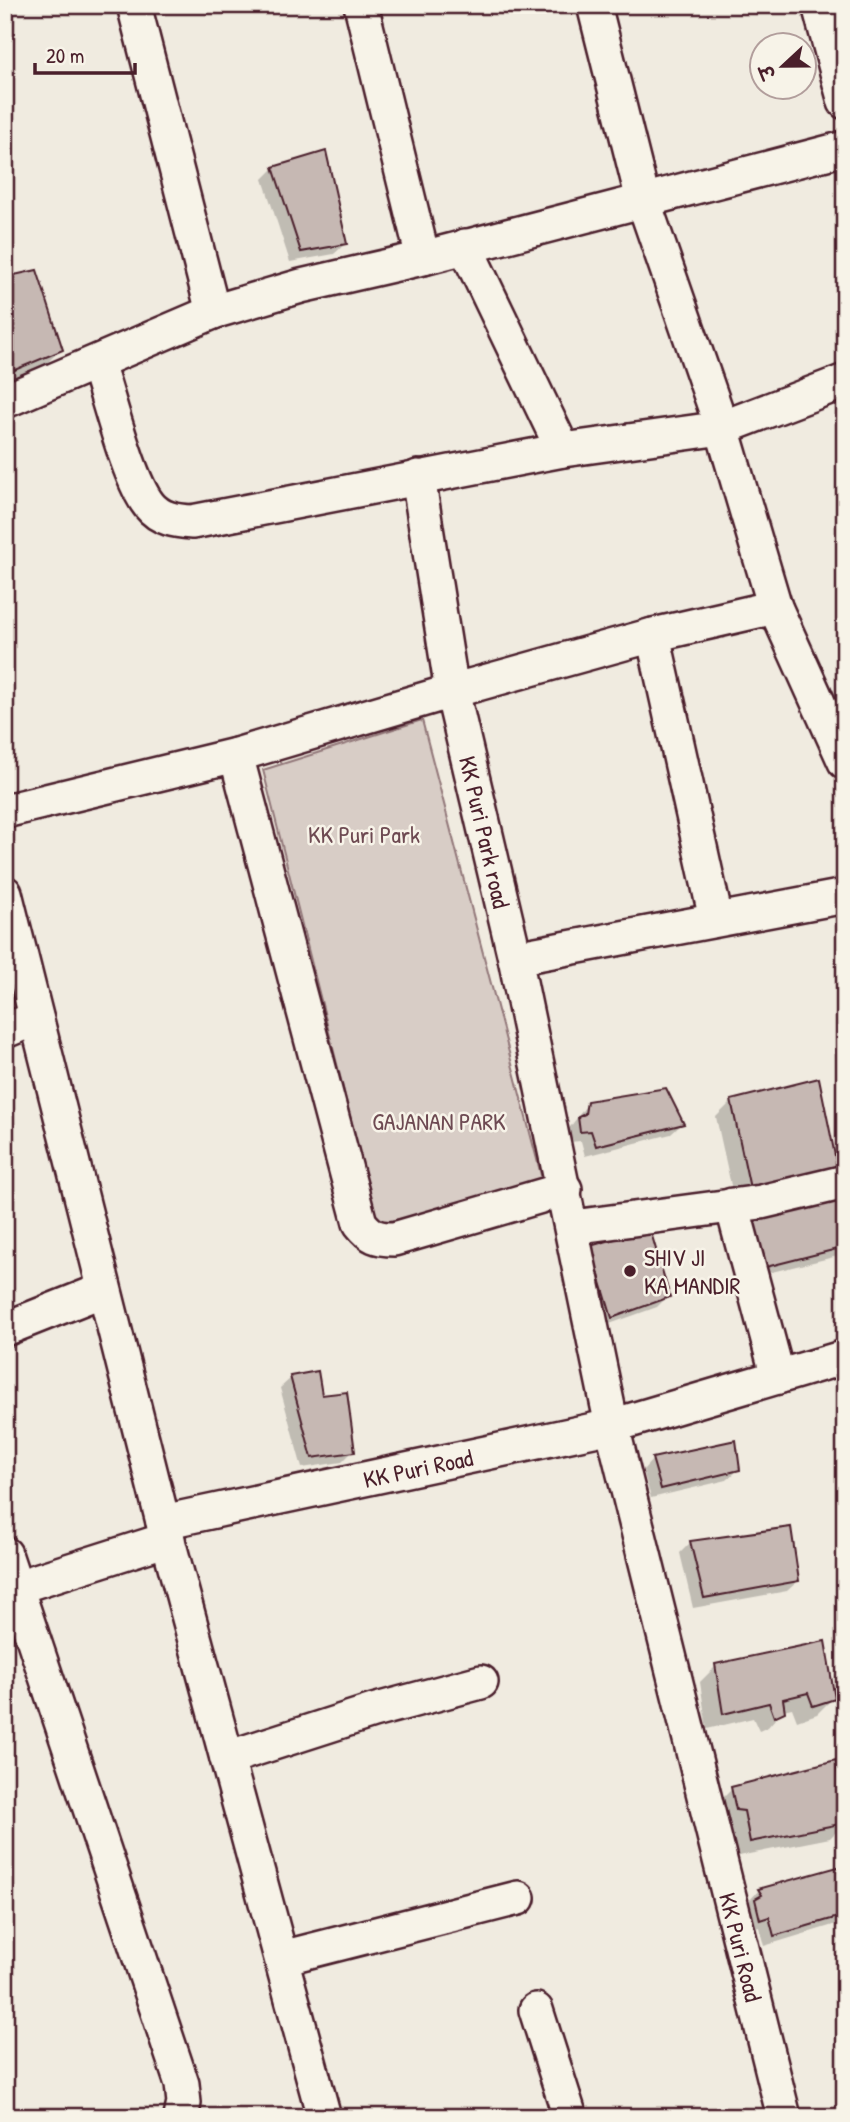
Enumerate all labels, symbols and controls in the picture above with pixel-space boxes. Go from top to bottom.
scale bar [35,32,135,76]
north arrow [748,32,818,102]
text: 20 m [46,41,84,70]
text: उ [752,59,782,85]
street label: KK Puri Park road [452,753,518,911]
park label: KK Puri Park [308,818,420,850]
park label: GAJANAN PARK [372,1105,506,1137]
place label: SHIV JI KA MANDIR [644,1241,741,1301]
marker: SHIV JI KA MANDIR [622,1263,638,1279]
street label: KK Puri Road [360,1441,476,1495]
street label: KK Puri Road [712,1889,770,2005]

